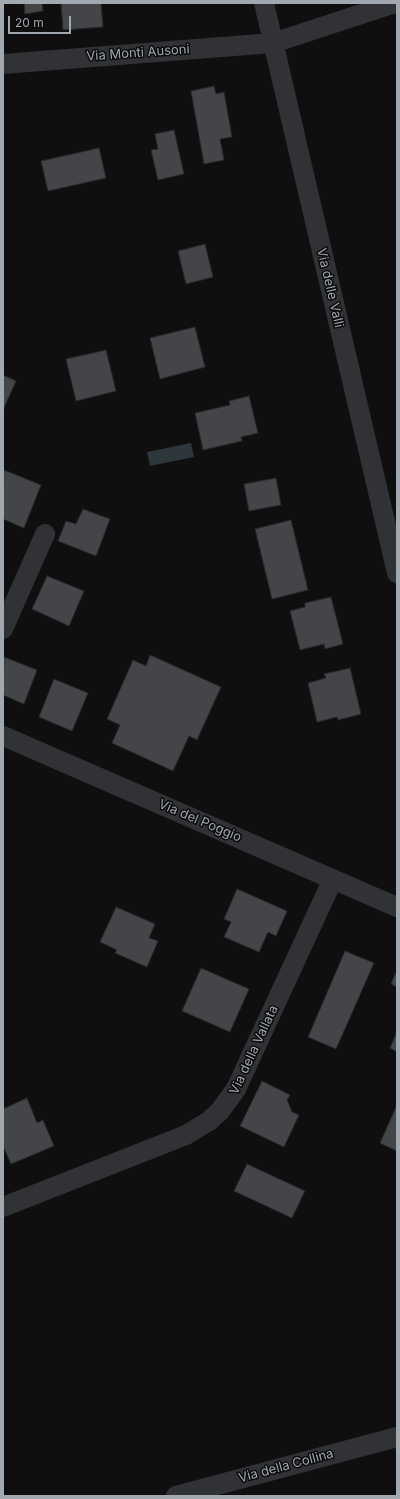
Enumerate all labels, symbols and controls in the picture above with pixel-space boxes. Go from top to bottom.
scale bar [10,8,73,34]
text: 20 m [15,15,44,30]
street label: Via Monti Ausoni [86,42,190,64]
street label: Via delle Valli [313,247,347,329]
street label: Via del Poggio [156,797,244,845]
street label: Via della Vallata [226,1003,282,1097]
street label: Via della Collina [237,1446,335,1486]

